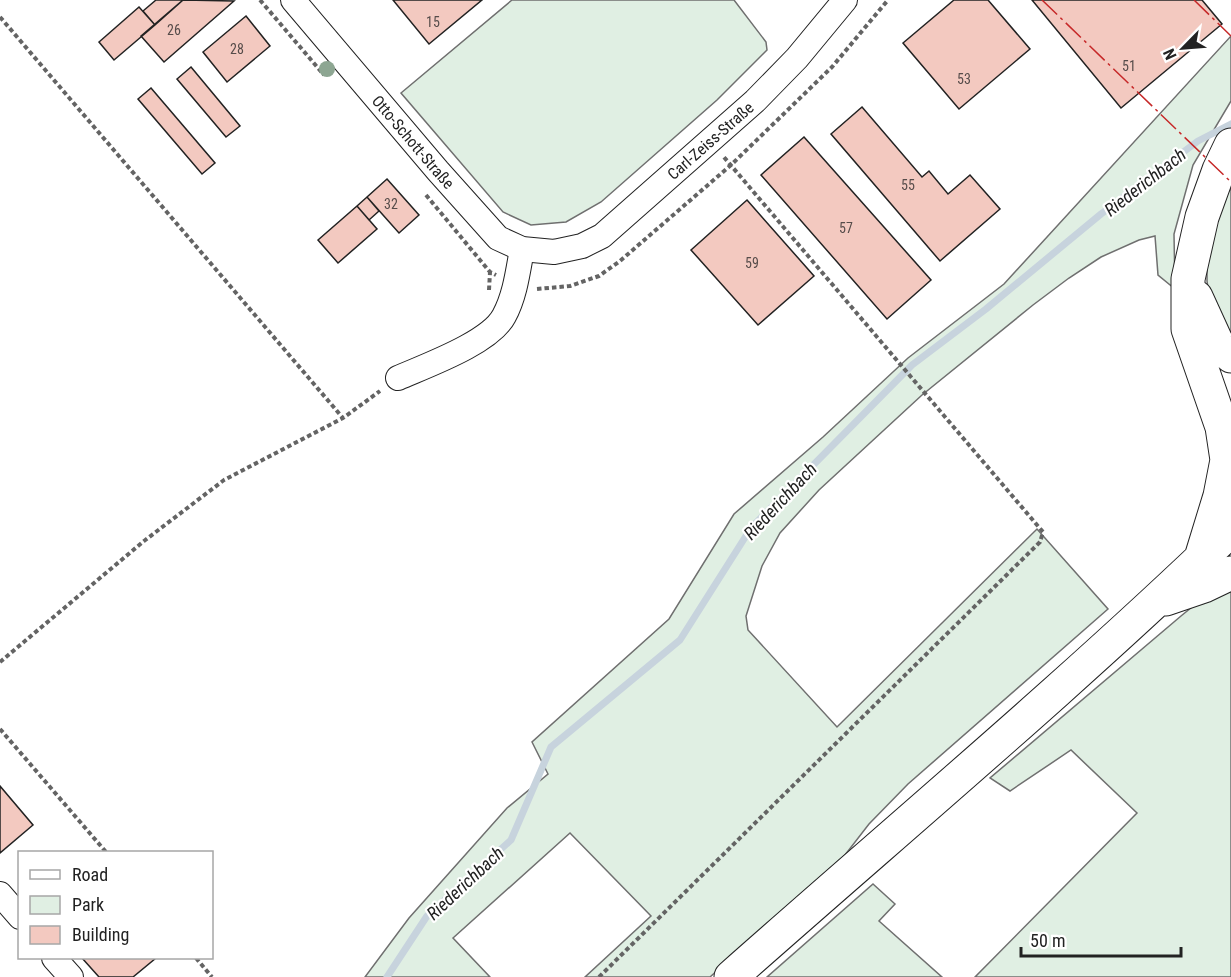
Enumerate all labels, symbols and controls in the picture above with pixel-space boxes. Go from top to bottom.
house number: 15 [426,14,440,30]
north arrow [1153,18,1213,78]
house number: 26 [167,22,181,38]
house number: 28 [230,41,244,57]
text: N [1159,46,1181,63]
house number: 51 [1122,58,1136,74]
house number: 53 [957,71,971,87]
street label: Otto-Schott-Straße [368,91,459,192]
street label: Carl-Zeiss-Straße [663,98,757,183]
water label: Riederichbach [1100,144,1190,220]
house number: 55 [901,177,915,193]
house number: 32 [384,196,398,212]
house number: 57 [839,220,853,236]
house number: 59 [745,255,759,271]
water label: Riederichbach [739,458,821,544]
water label: Riederichbach [422,842,508,924]
legend [18,851,213,959]
text: Road [72,864,108,885]
text: Park [72,894,104,915]
scale bar [1021,920,1182,958]
text: Building [72,924,129,945]
text: 50 m [1030,930,1065,951]

